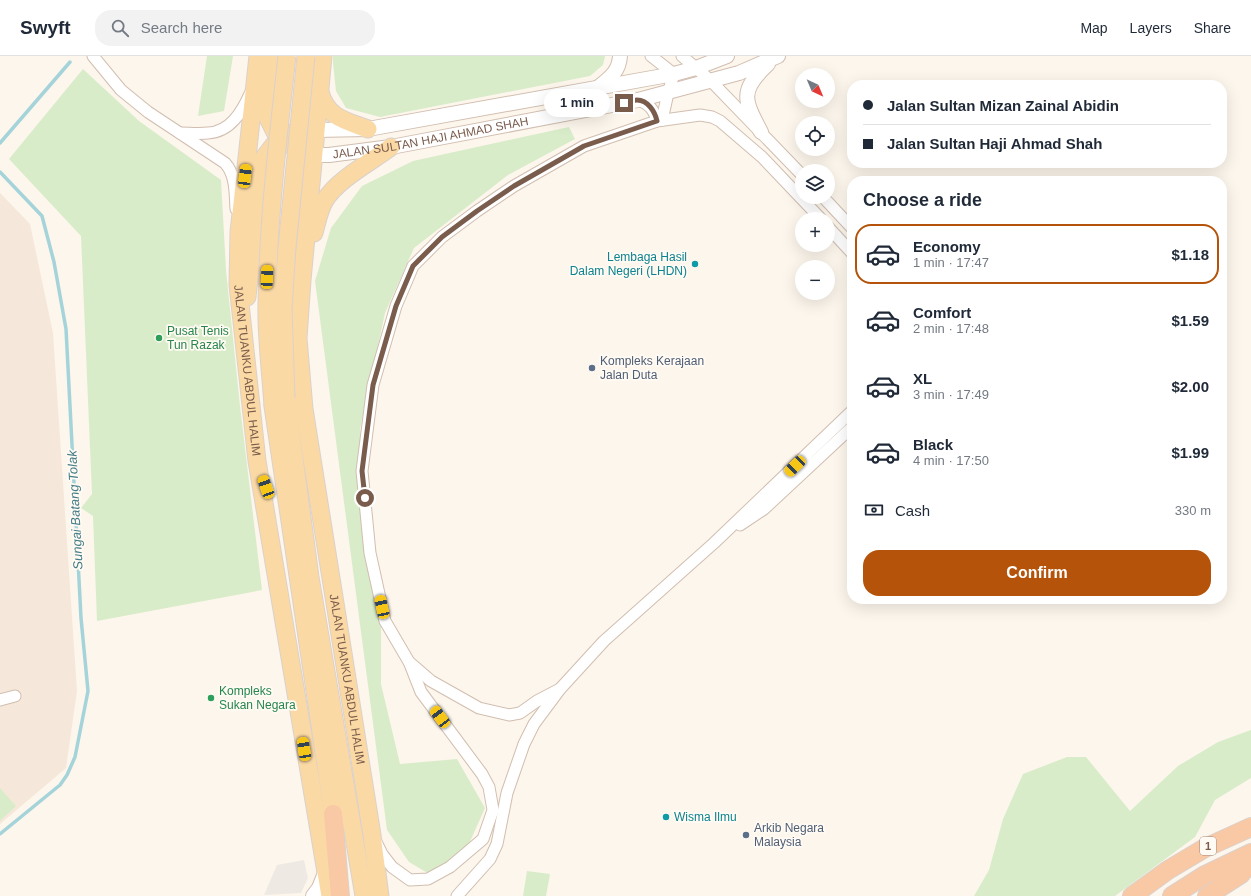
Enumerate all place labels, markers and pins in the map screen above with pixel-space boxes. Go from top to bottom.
place label: Lembaga Hasil Dalam Negeri (LHDN) [570,250,687,278]
marker: Lembaga Hasil Dalam Negeri (LHDN) [690,259,700,269]
place label: Pusat Tenis Tun Razak [167,324,229,352]
marker: Pusat Tenis Tun Razak [154,333,164,343]
place label: Kompleks Kerajaan Jalan Duta [600,354,704,382]
marker: Kompleks Kerajaan Jalan Duta [587,363,597,373]
place label: Kompleks Sukan Negara [219,684,296,712]
marker: Kompleks Sukan Negara [206,693,216,703]
place label: Wisma Ilmu [674,810,737,824]
marker: Wisma Ilmu [661,812,671,822]
place label: Arkib Negara Malaysia [754,821,824,849]
marker: Arkib Negara Malaysia [741,830,751,840]

